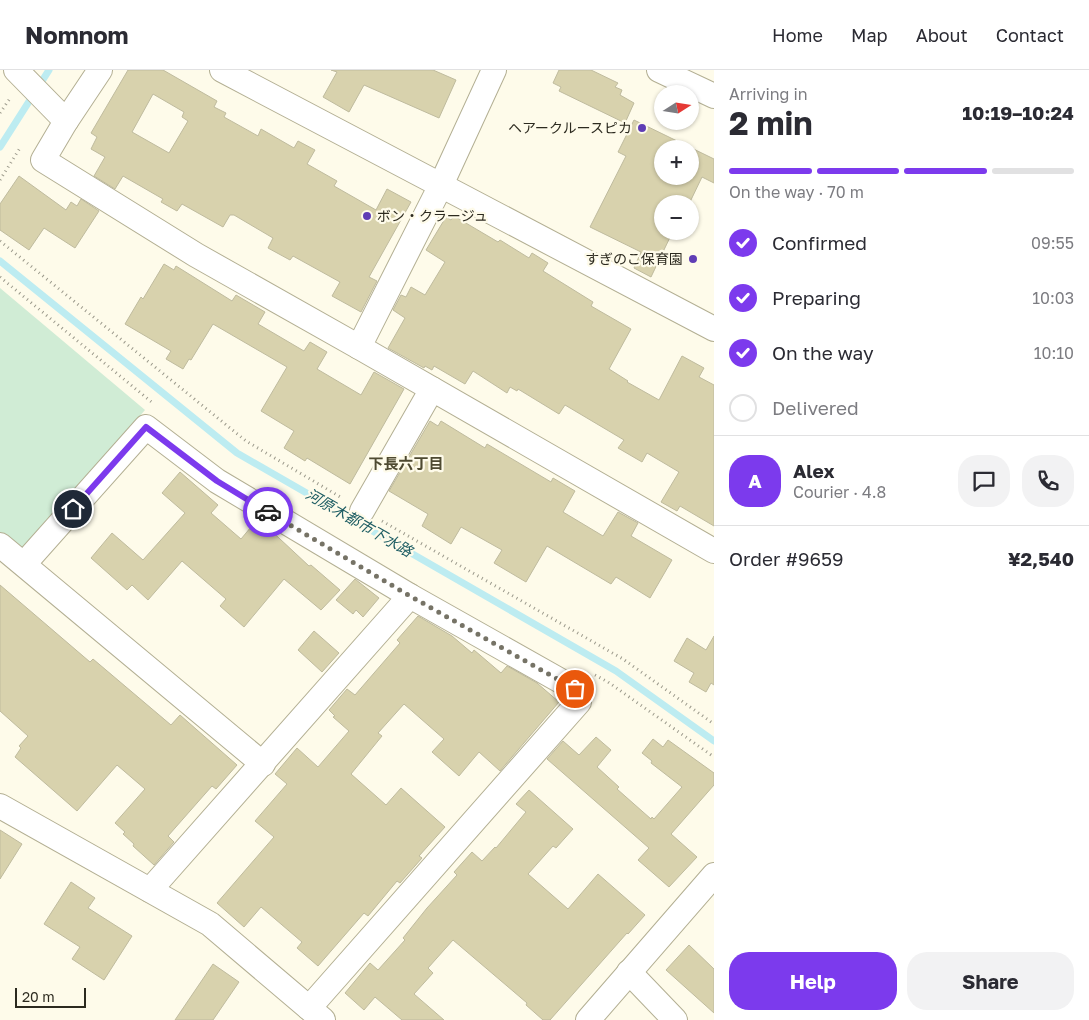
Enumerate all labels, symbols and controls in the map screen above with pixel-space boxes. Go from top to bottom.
text: Nomnom [25,20,129,49]
text: Home [772,24,823,46]
text: Map [851,24,888,46]
text: About [916,24,968,46]
text: Contact [996,24,1064,46]
text: Arriving in [729,84,808,104]
north arrow [654,85,699,130]
map controls [654,85,699,240]
text: 10:19–10:24 [962,101,1074,124]
text: 2 min [729,104,813,142]
place label: ヘアークルースピカ [508,119,632,136]
marker: ヘアークルースピカ [636,122,648,134]
button: + [654,140,699,185]
text: On the way · 70 m [729,182,864,202]
button: − [654,195,699,240]
place label: ボン・クラージュ [377,207,488,224]
marker: ボン・クラージュ [361,210,373,222]
icon: check [729,229,757,257]
text: Confirmed [772,231,867,254]
text: 09:55 [1031,233,1074,253]
place label: すぎのこ保育園 [585,250,683,267]
marker: すぎのこ保育園 [687,253,699,265]
icon: check [729,284,757,312]
text: Preparing [772,286,861,309]
text: 10:03 [1032,288,1074,308]
icon: check [729,339,757,367]
text: On the way [772,341,874,364]
text: 10:10 [1034,343,1074,363]
text: Delivered [772,396,859,419]
district label: 下長六丁目 [368,454,444,472]
button: chat [958,455,1010,507]
button: phone [1022,455,1074,507]
text: Alex [793,459,834,482]
text: A [748,469,762,492]
text: Courier · 4.8 [793,482,886,502]
water label: 河原木都市下水路 [303,484,418,561]
courier [243,487,293,537]
pin [52,488,94,530]
icon: home [59,495,87,523]
icon: car [254,498,282,526]
text: Order #9659 [729,547,844,570]
text: ¥2,540 [1008,547,1074,570]
pin [554,668,596,710]
icon: bag [561,675,589,703]
button: Help [729,952,897,1010]
button: Share [907,952,1074,1010]
scale bar [15,985,86,1008]
text: 20 m [22,988,55,1005]

